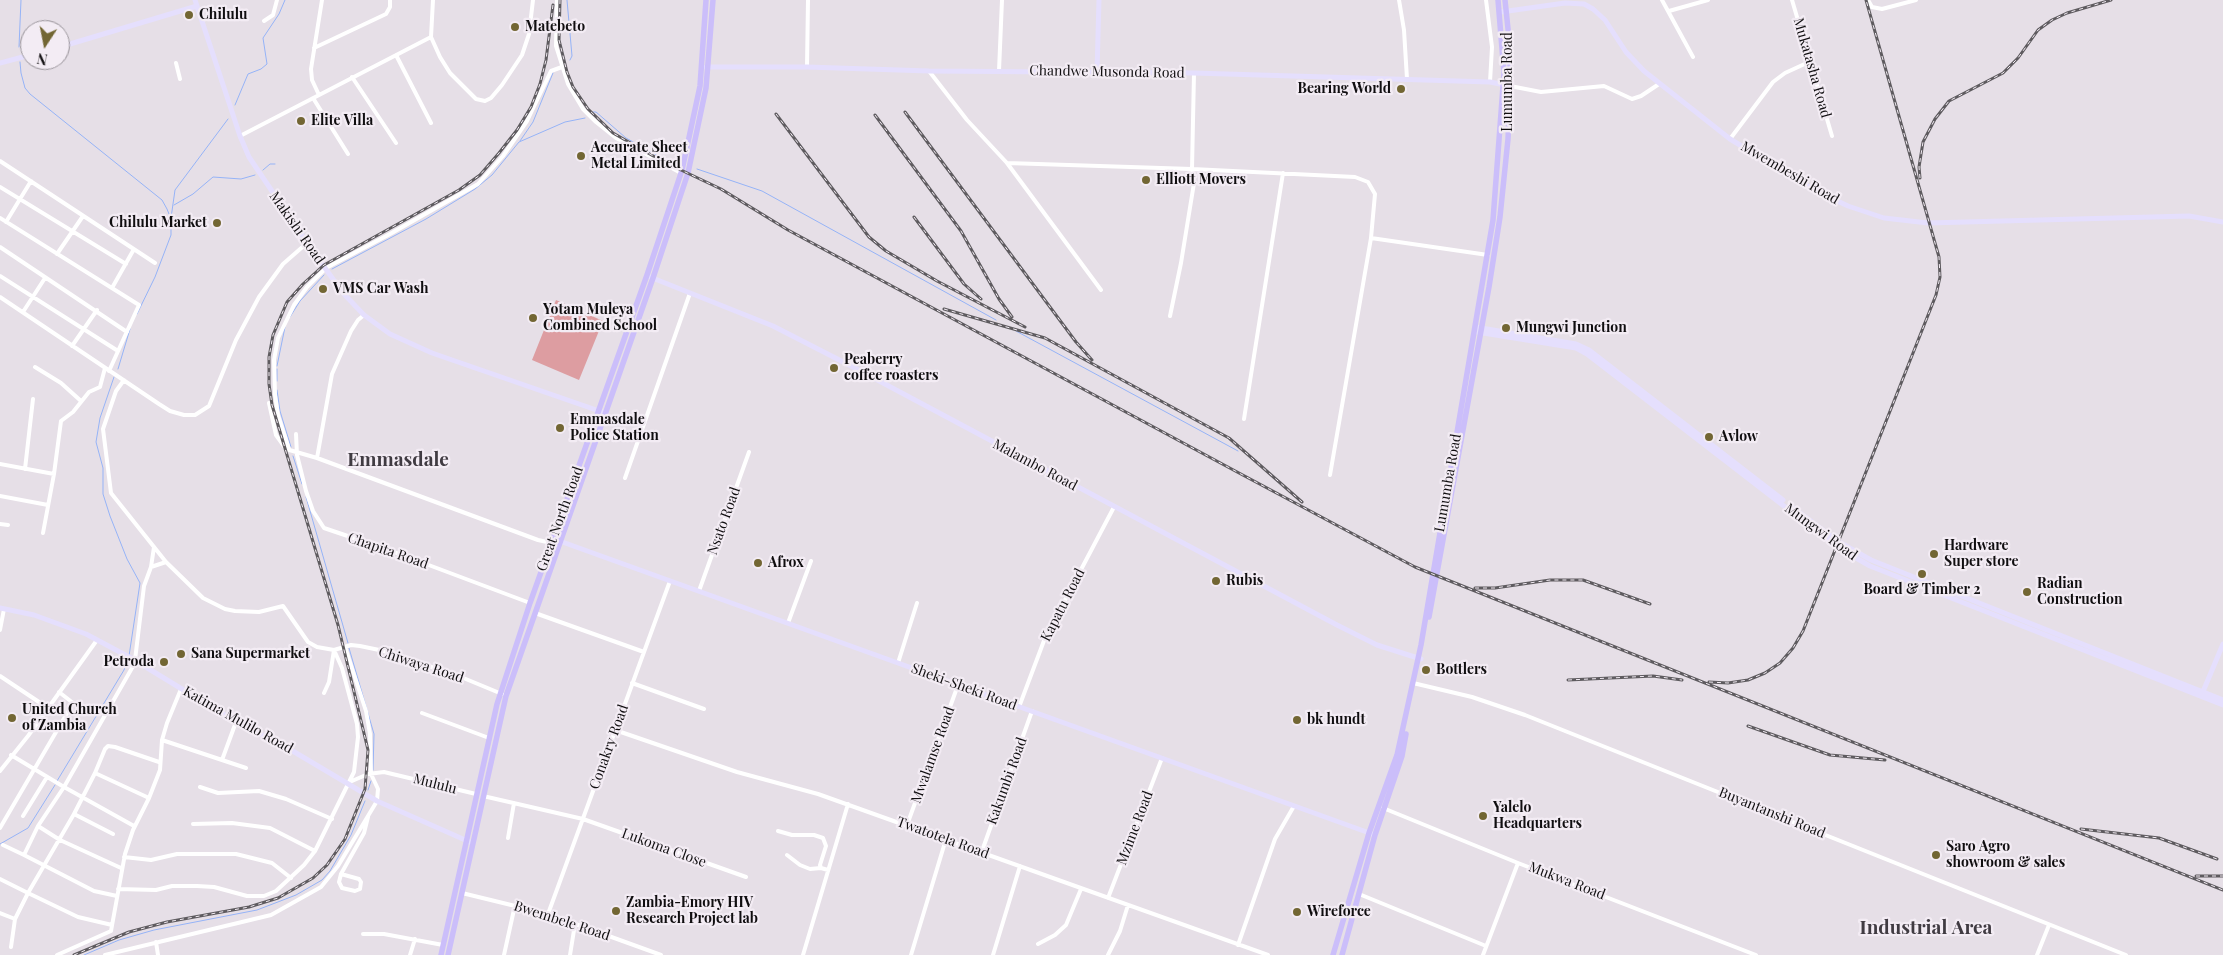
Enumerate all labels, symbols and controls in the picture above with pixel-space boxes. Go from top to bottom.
place label: Chilulu [199,7,247,23]
marker: Chilulu [183,9,195,21]
street label: Mukatasha Road [1790,16,1834,120]
place label: Matebeto [525,19,585,35]
north arrow [20,20,70,70]
marker: Matebeto [509,21,521,33]
street label: Lumumba Road [1500,32,1516,132]
text: N [35,49,49,70]
street label: Chandwe Musonda Road [1029,62,1185,82]
place label: Bearing World [1298,81,1391,97]
marker: Bearing World [1395,83,1407,95]
place label: Elite Villa [311,113,373,129]
marker: Elite Villa [295,115,307,127]
street label: Mwembeshi Road [1738,138,1842,208]
place label: Accurate Sheet Metal Limited [591,140,687,172]
marker: Accurate Sheet Metal Limited [575,150,587,162]
place label: Elliott Movers [1156,172,1246,188]
marker: Elliott Movers [1140,174,1152,186]
street label: Makishi Road [266,188,328,268]
place label: Chilulu Market [109,215,207,231]
marker: Chilulu Market [211,217,223,229]
place label: VMS Car Wash [333,281,429,297]
marker: VMS Car Wash [317,283,329,295]
place label: Yotam Muleya Combined School [543,302,657,334]
marker: Yotam Muleya Combined School [527,312,539,324]
place label: Mungwi Junction [1516,320,1627,336]
marker: Mungwi Junction [1500,322,1512,334]
place label: Peaberry coffee roasters [844,352,938,384]
marker: Peaberry coffee roasters [828,362,840,374]
place label: Emmasdale Police Station [570,412,659,444]
marker: Emmasdale Police Station [554,422,566,434]
place label: Avlow [1719,429,1758,445]
marker: Avlow [1703,431,1715,443]
street label: Lumumba Road [1431,433,1465,533]
street label: Malambo Road [990,436,1080,494]
district label: Emmasdale [347,449,449,471]
street label: Great North Road [533,464,587,574]
street label: Nsato Road [704,485,744,557]
street label: Mungwi Road [1781,500,1861,564]
street label: Chapita Road [345,529,431,573]
place label: Hardware Super store [1944,538,2018,570]
marker: Hardware Super store [1928,548,1940,560]
place label: Afrox [768,555,804,571]
marker: Afrox [752,557,764,569]
street label: Kapatu Road [1037,566,1089,644]
marker: Board & Timber 2 [1916,568,1928,580]
place label: Rubis [1226,573,1263,589]
marker: Rubis [1210,575,1222,587]
place label: Radian Construction [2037,576,2123,608]
place label: Board & Timber 2 [1863,582,1981,598]
marker: Radian Construction [2021,586,2033,598]
street label: Chiwaya Road [376,643,466,687]
place label: Sana Supermarket [191,646,310,662]
marker: Sana Supermarket [175,648,187,660]
place label: Petroda [103,654,154,670]
marker: Petroda [158,656,170,668]
street label: Sheki-Sheki Road [909,660,1019,714]
place label: Bottlers [1436,662,1487,678]
marker: Bottlers [1420,664,1432,676]
street label: Katima Mulilo Road [180,683,296,757]
place label: United Church of Zambia [22,702,117,734]
street label: Conakry Road [586,702,632,792]
street label: Mwalamse Road [908,704,958,806]
marker: United Church of Zambia [6,712,18,724]
place label: bk hundt [1307,712,1365,728]
marker: bk hundt [1291,714,1303,726]
street label: Kakumbi Road [983,735,1031,827]
street label: Mululu [411,770,459,798]
street label: Buyantanshi Road [1716,784,1828,842]
street label: Mzime Road [1113,789,1157,867]
place label: Yalelo Headquarters [1493,800,1582,832]
marker: Yalelo Headquarters [1477,810,1489,822]
street label: Twatotela Road [894,813,992,863]
street label: Lukoma Close [619,825,709,871]
place label: Saro Agro showroom & sales [1946,839,2065,872]
marker: Saro Agro showroom & sales [1930,849,1942,861]
street label: Mukwa Road [1526,859,1608,903]
place label: Zambia-Emory HIV Research Project lab [626,895,758,928]
street label: Bwembele Road [512,898,612,944]
place label: Wireforce [1307,904,1371,920]
marker: Zambia-Emory HIV Research Project lab [610,905,622,917]
marker: Wireforce [1291,906,1303,918]
district label: Industrial Area [1860,917,1992,939]

